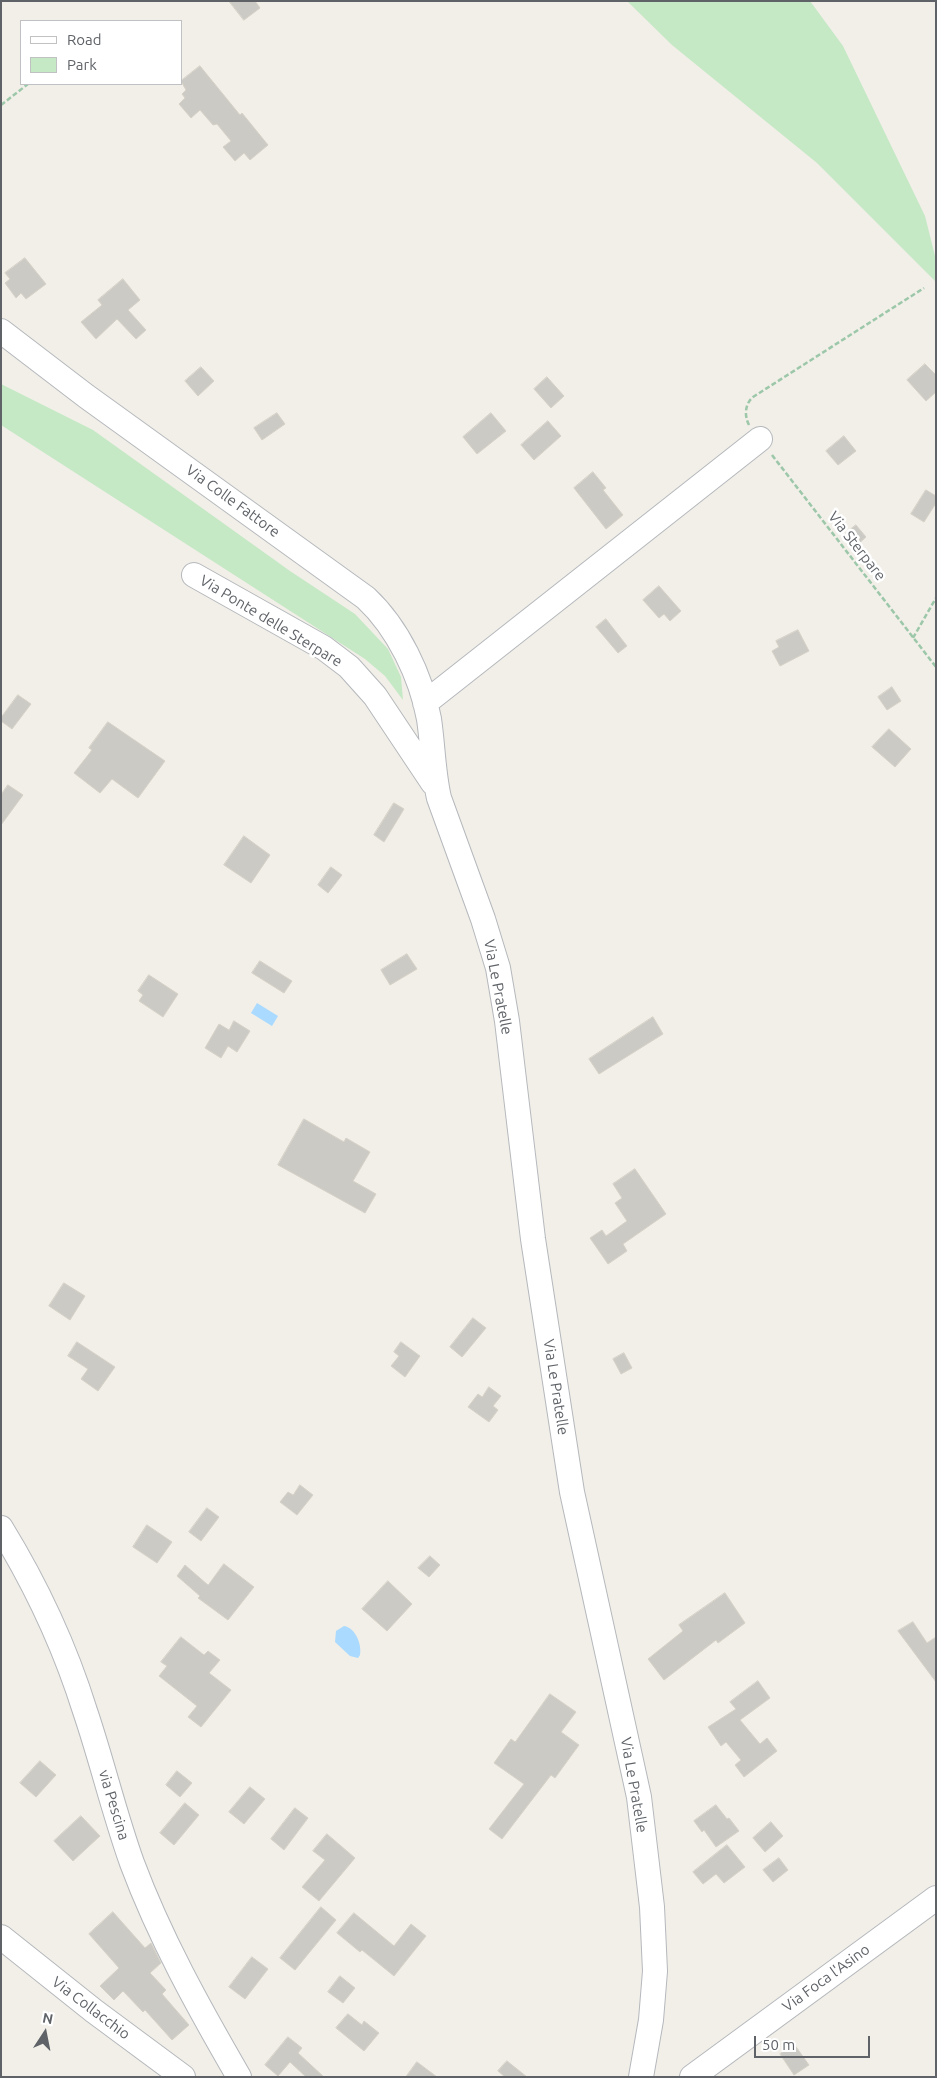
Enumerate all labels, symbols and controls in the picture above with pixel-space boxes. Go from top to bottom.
legend [20,20,182,85]
text: Road [67,31,102,48]
text: Park [67,56,97,73]
street label: Via Colle Fattore [182,461,284,541]
street label: Via Sterpare [824,508,890,584]
street label: Via Ponte delle Sterpare [196,571,346,671]
street label: Via Le Pratelle [480,938,516,1036]
street label: Via Le Pratelle [540,1338,572,1436]
street label: Via Le Pratelle [617,1736,651,1834]
street label: via Pescina [95,1768,133,1842]
street label: Via Foca l'Asino [779,1940,873,2016]
street label: Via Collacchio [48,1973,134,2043]
north arrow [20,2008,70,2058]
text: N [41,2009,55,2027]
scale bar [757,2026,873,2058]
text: 50 m [762,2036,795,2053]

